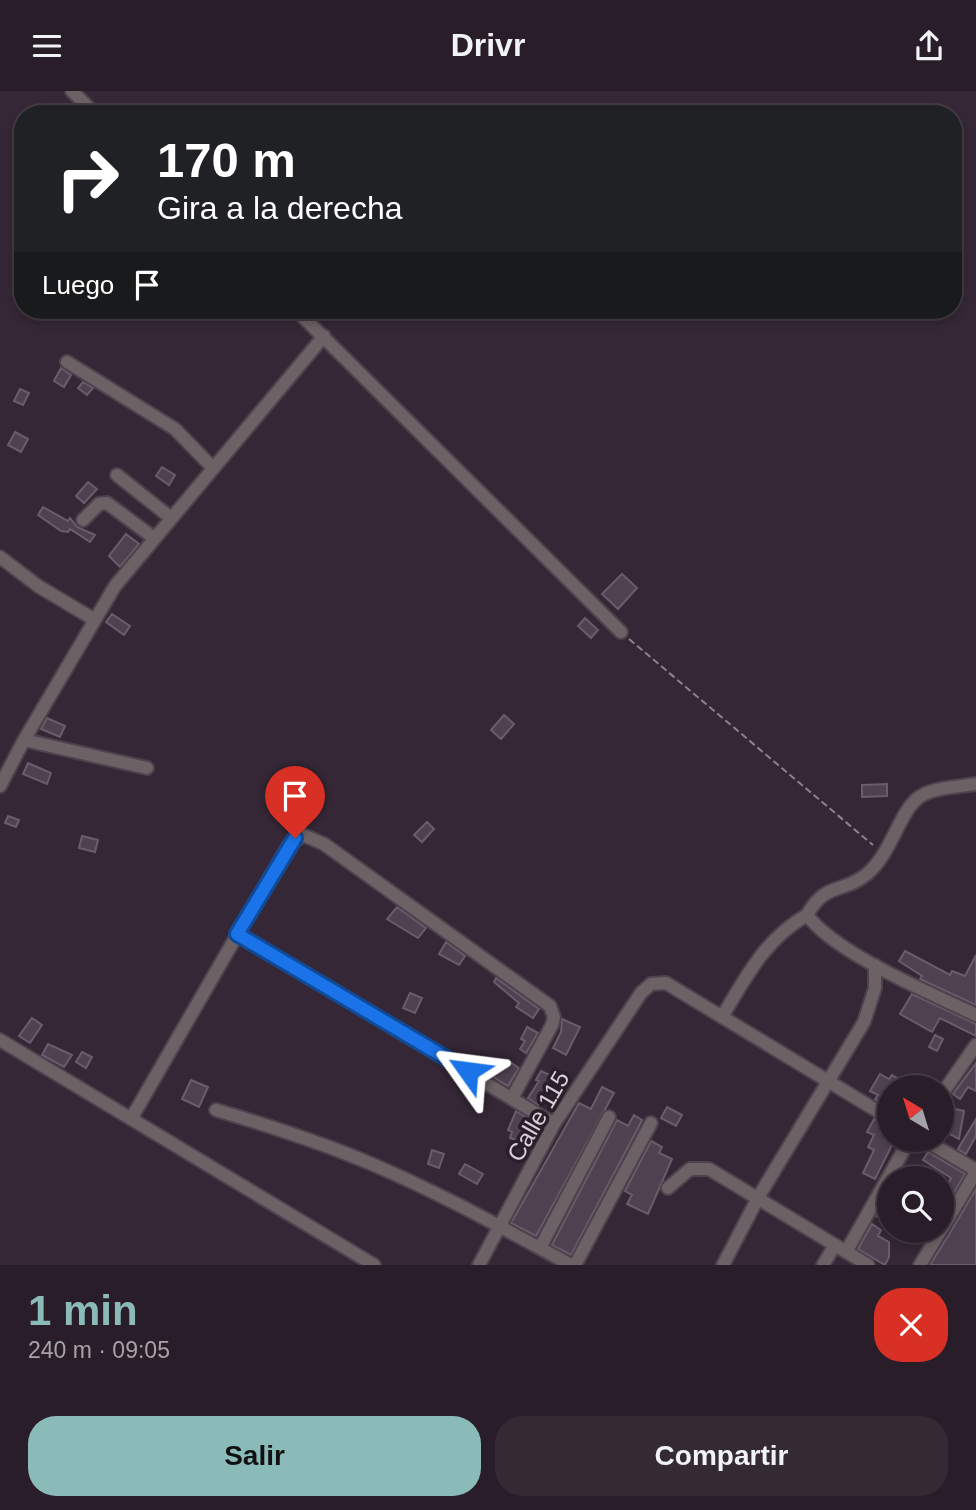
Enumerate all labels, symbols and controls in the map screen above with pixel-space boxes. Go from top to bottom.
icon: menu [28,27,66,65]
text: Drivr [451,27,525,63]
icon: share [910,27,948,65]
icon: right [42,133,133,224]
text: 170 m [157,133,296,187]
text: Gira a la derecha [157,190,402,226]
icon: arrive [128,266,166,304]
text: Luego [42,270,114,300]
pin [265,766,325,838]
icon: arrive [276,777,314,815]
position arrow [431,1034,505,1108]
street label: Calle 115 [501,1066,575,1166]
north arrow [877,1075,954,1151]
map controls [877,1075,954,1243]
button: search [877,1166,954,1243]
text: 1 min [28,1287,138,1334]
button: close [874,1288,948,1362]
text: 240 m · 09:05 [28,1337,170,1363]
button: Salir [28,1416,481,1496]
button: Compartir [495,1416,948,1496]

